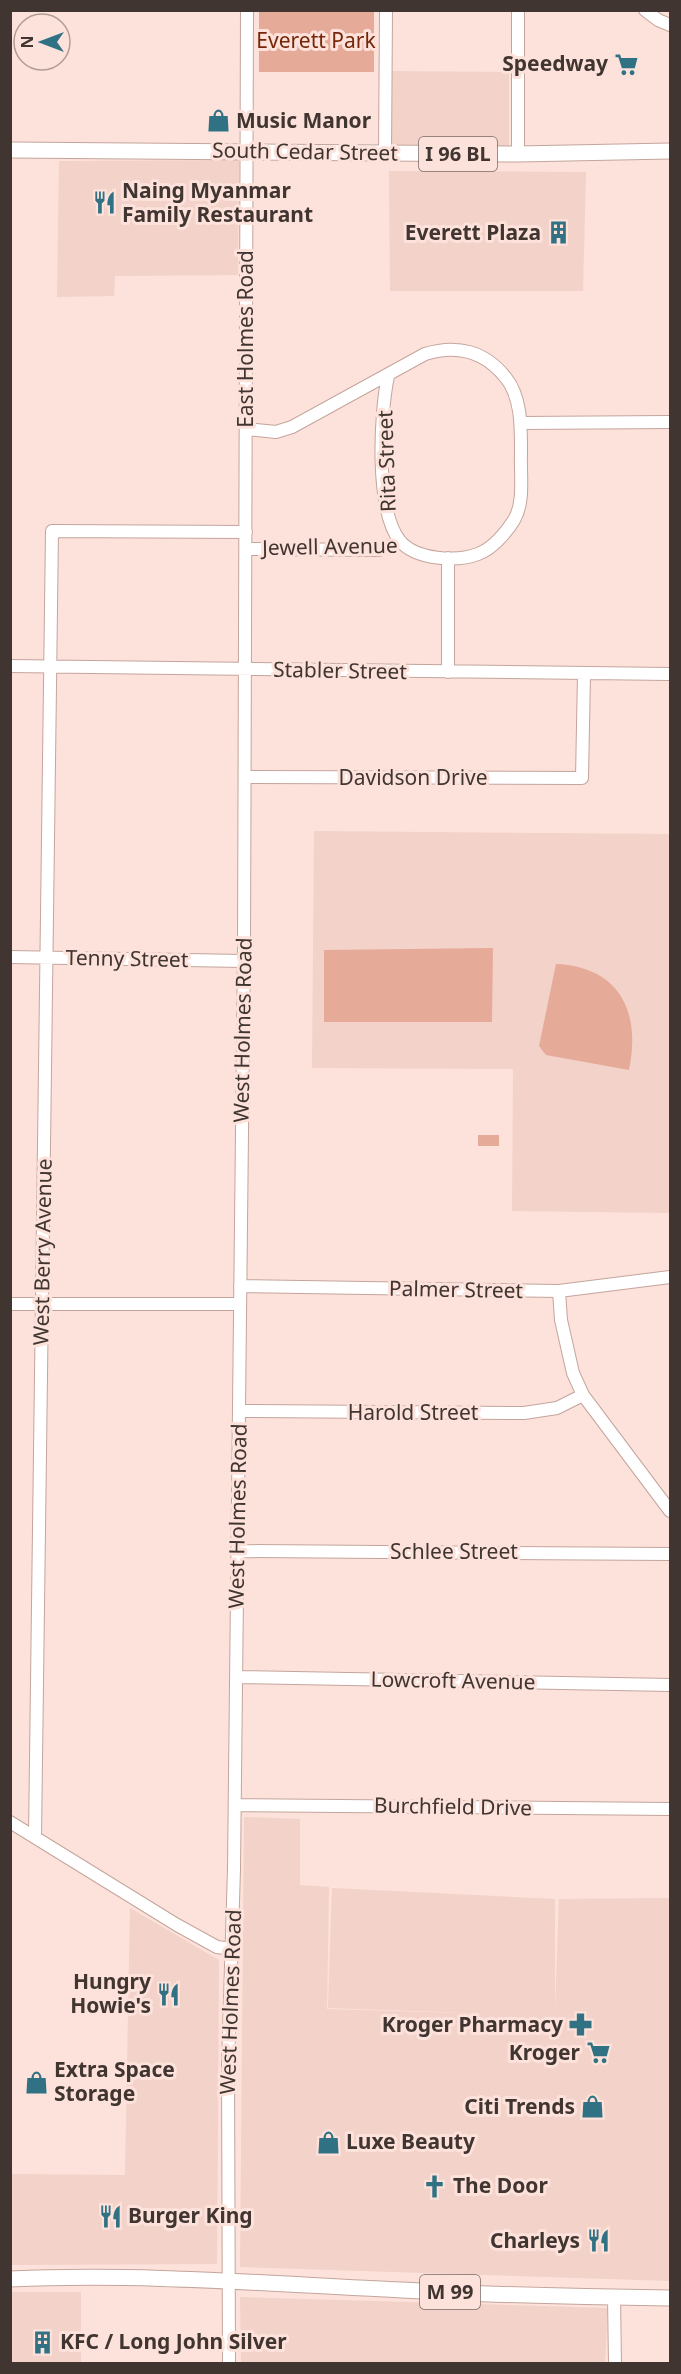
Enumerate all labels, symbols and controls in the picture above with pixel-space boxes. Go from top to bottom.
north arrow [12,12,72,72]
park label: Everett Park [256,26,376,54]
text: N [16,35,38,49]
place label: Speedway [502,49,608,77]
supermarket icon: Speedway [613,51,639,77]
place label: Music Manor [236,106,372,134]
shop icon: Music Manor [205,108,231,134]
street label: South Cedar Street [212,135,399,167]
road number: I 96 BL [419,137,497,171]
place label: Naing Myanmar Family Restaurant [122,176,313,228]
restaurant icon: Naing Myanmar Family Restaurant [91,190,117,216]
place label: Everett Plaza [405,218,541,246]
building icon: Everett Plaza [546,220,572,246]
street label: East Holmes Road [231,250,259,428]
street label: Rita Street [370,409,402,512]
street label: Jewell Avenue [260,531,398,561]
street label: Stabler Street [273,655,408,685]
street label: Davidson Drive [338,763,488,791]
street label: West Holmes Road [226,937,258,1123]
street label: Tenny Street [65,943,189,973]
street label: West Berry Avenue [26,1158,58,1346]
street label: Palmer Street [389,1274,524,1304]
street label: Harold Street [348,1398,479,1426]
street label: West Holmes Road [221,1423,253,1609]
street label: Schlee Street [390,1537,518,1565]
street label: Lowcroft Avenue [370,1665,536,1695]
street label: Burchfield Drive [374,1791,532,1821]
street label: West Holmes Road [213,1909,247,2095]
place label: Hungry Howie's [70,1967,151,2019]
restaurant icon: Hungry Howie's [156,1981,182,2007]
place label: Kroger Pharmacy [382,2010,563,2038]
pharmacy icon: Kroger Pharmacy [568,2012,594,2038]
place label: Kroger [509,2038,581,2066]
supermarket icon: Kroger [585,2040,611,2066]
place label: Extra Space Storage [54,2055,175,2107]
shop icon: Extra Space Storage [23,2069,49,2095]
place label: Citi Trends [464,2092,575,2120]
shop icon: Citi Trends [580,2094,606,2120]
place label: Luxe Beauty [346,2127,475,2155]
shop icon: Luxe Beauty [315,2129,341,2155]
place label: The Door [453,2171,548,2199]
church icon: The Door [422,2173,448,2199]
place label: Burger King [128,2201,253,2229]
restaurant icon: Burger King [97,2203,123,2229]
place label: Charleys [490,2226,580,2254]
restaurant icon: Charleys [585,2228,611,2254]
road number: M 99 [420,2275,480,2309]
place label: KFC / Long John Silver [60,2327,287,2355]
building icon: KFC / Long John Silver [29,2329,55,2355]

